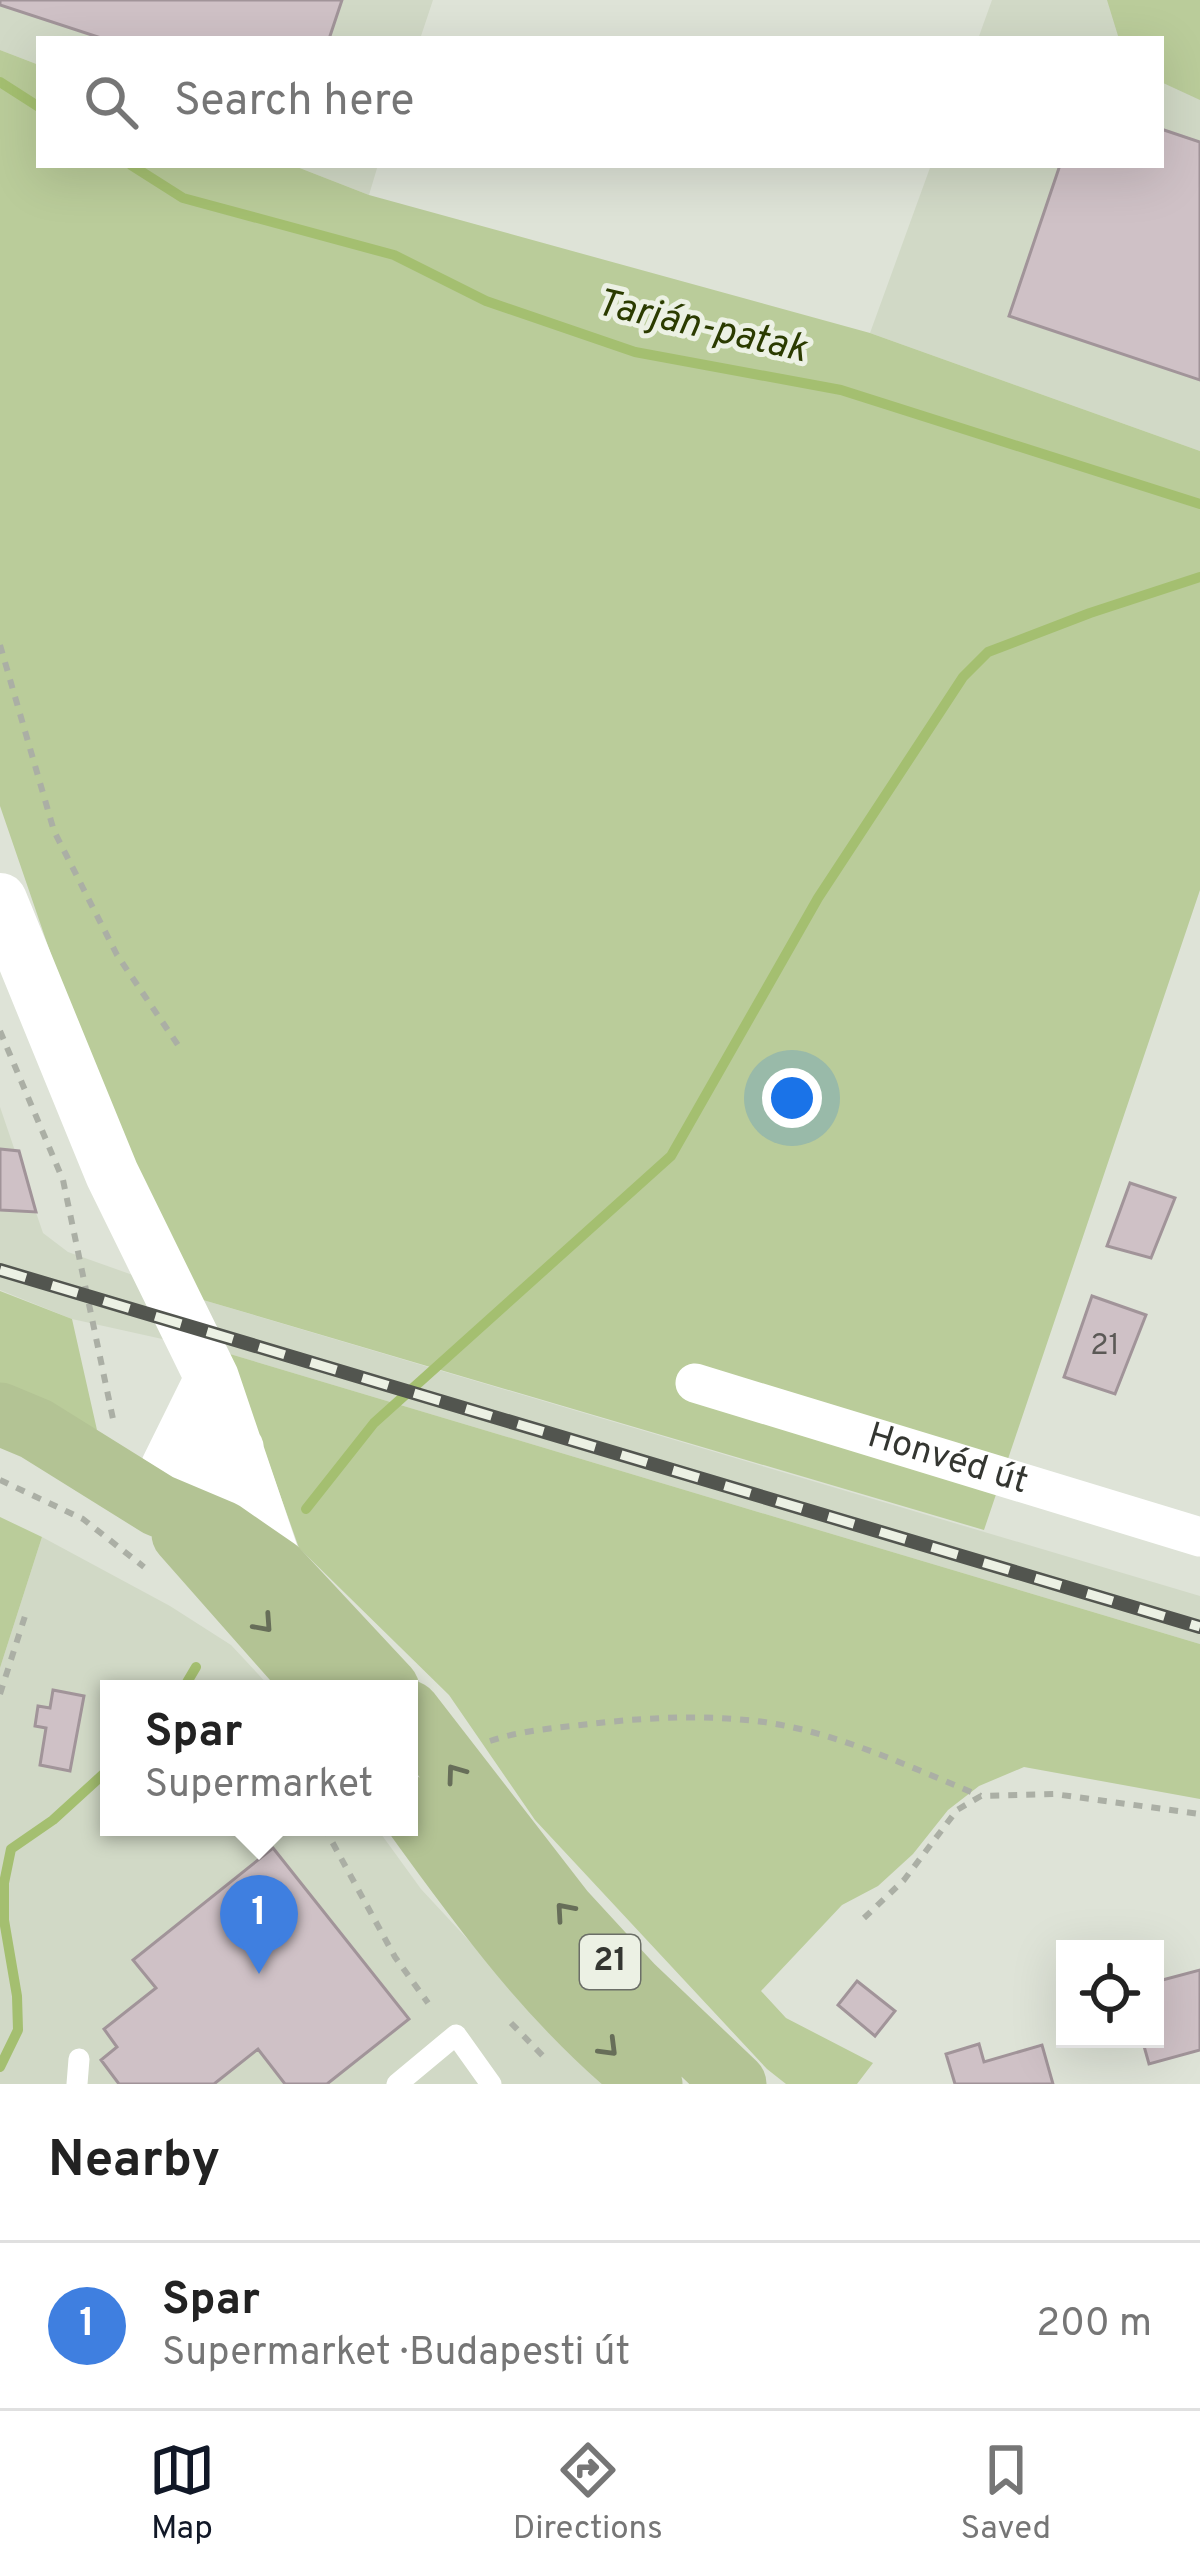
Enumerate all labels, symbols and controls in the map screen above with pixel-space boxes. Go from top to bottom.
search box [36,36,1164,168]
icon: search [78,69,144,135]
text: Search here [174,74,414,131]
water label: Tarján-patak [591,280,812,376]
your location [762,1068,822,1128]
house number: 21 [1090,1328,1120,1365]
street label: Honvéd út [862,1414,1033,1506]
one-way arrow [250,1610,271,1631]
popup [100,1680,418,1836]
text: Spar [145,1705,243,1762]
text: Supermarket [145,1762,373,1811]
one-way arrow [447,1765,469,1786]
pin: 1 [220,1875,298,1974]
one-way arrow [557,1903,579,1925]
road number: 21 [580,1935,640,1989]
map controls [1056,1940,1164,2048]
button: locate [1056,1940,1164,2048]
one-way arrow [595,2034,617,2056]
text: Nearby [48,2130,220,2195]
text: Spar [162,2273,260,2330]
text: 1 [79,2301,95,2350]
text: 200 m [1036,2301,1152,2350]
text: Supermarket · Budapesti út [162,2330,630,2379]
tab: Map [149,2437,215,2551]
tab: Directions [513,2437,663,2551]
tab: Saved [960,2437,1051,2551]

